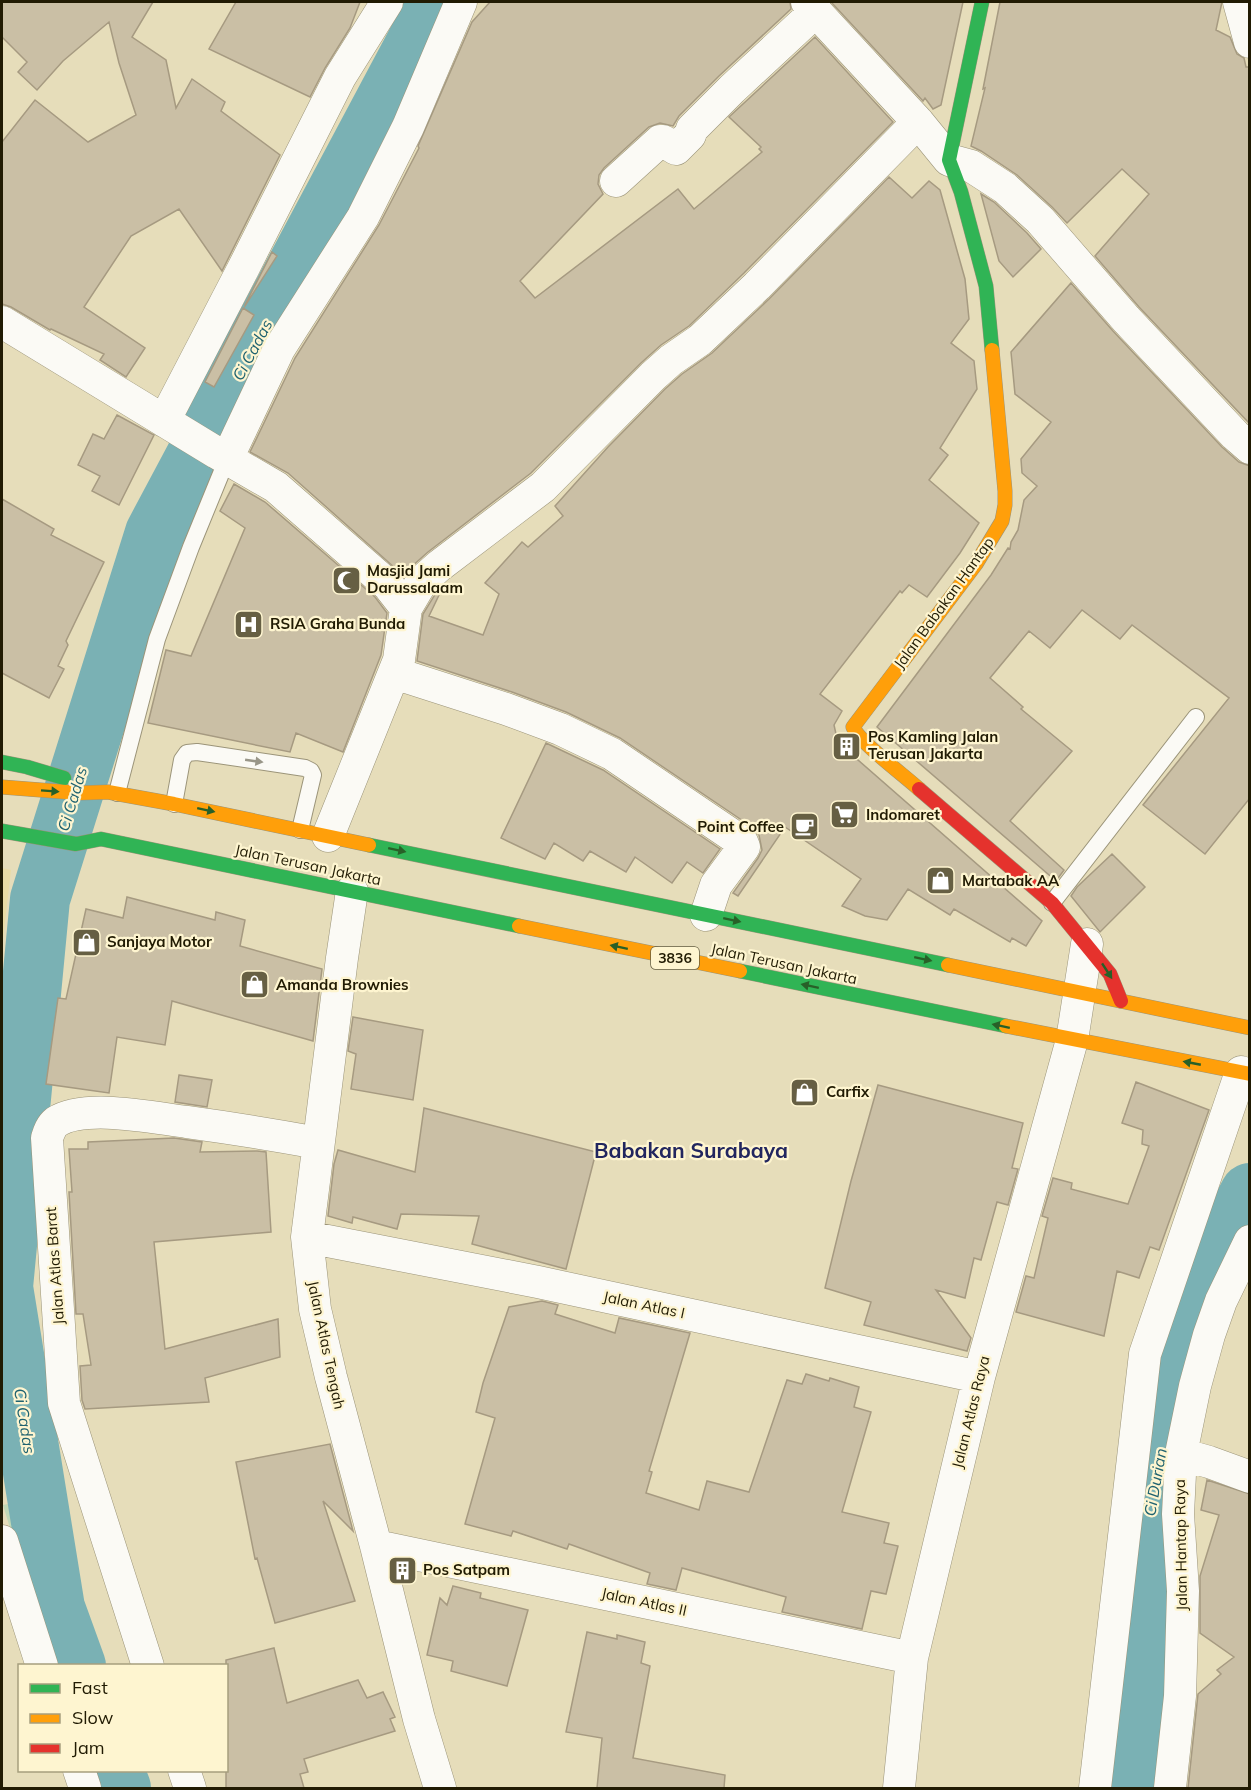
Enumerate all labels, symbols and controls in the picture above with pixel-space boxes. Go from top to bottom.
water label: Ci Cadas [228,316,276,384]
street label: Jalan Babakan Hantap [889,533,998,672]
place label: Masjid Jami Darussalaam [367,561,463,597]
mosque icon: Masjid Jami Darussalaam [330,564,362,596]
hospital icon: RSIA Graha Bunda [233,608,265,640]
place label: RSIA Graha Bunda [270,614,405,633]
place label: Pos Kamling Jalan Terusan Jakarta [868,727,998,763]
building icon: Pos Kamling Jalan Terusan Jakarta [831,730,863,762]
one-way arrow [245,756,264,765]
water label: Ci Cadas [53,764,91,834]
one-way arrow [40,786,59,796]
supermarket icon: Indomaret [829,799,861,831]
place label: Indomaret [866,805,940,824]
one-way arrow [197,806,216,816]
cafe icon: Point Coffee [789,811,821,843]
place label: Point Coffee [697,817,784,836]
street label: Jalan Terusan Jakarta [233,840,383,889]
one-way arrow [388,846,407,856]
shop icon: Martabak AA [925,865,957,897]
place label: Martabak AA [962,871,1060,890]
one-way arrow [723,916,742,925]
shop icon: Sanjaya Motor [70,926,102,958]
place label: Sanjaya Motor [107,932,212,951]
street label: Jalan Terusan Jakarta [709,939,859,988]
one-way arrow [609,941,628,951]
road number: 3836 [651,947,699,969]
one-way arrow [914,955,932,965]
one-way arrow [1101,963,1112,979]
shop icon: Amanda Brownies [239,969,271,1001]
place label: Amanda Brownies [276,975,409,994]
one-way arrow [800,981,819,990]
one-way arrow [991,1020,1010,1030]
one-way arrow [1182,1058,1201,1067]
shop icon: Carfix [789,1076,821,1108]
place label: Carfix [826,1082,870,1101]
district label: Babakan Surabaya [594,1137,788,1163]
street label: Jalan Atlas Barat [41,1206,68,1326]
street label: Jalan Atlas Tengah [304,1279,349,1411]
street label: Jalan Atlas I [601,1287,687,1322]
street label: Jalan Atlas Raya [947,1354,994,1470]
water label: Ci Cadas [10,1387,40,1455]
water label: Ci Durian [1139,1446,1171,1518]
street label: Jalan Hantap Raya [1170,1479,1191,1611]
building icon: Pos Satpam [386,1554,418,1586]
place label: Pos Satpam [423,1560,510,1579]
street label: Jalan Atlas II [600,1583,689,1620]
legend [18,1664,228,1772]
text: Fast [72,1676,108,1699]
text: Slow [72,1706,114,1729]
text: Jam [72,1736,105,1759]

